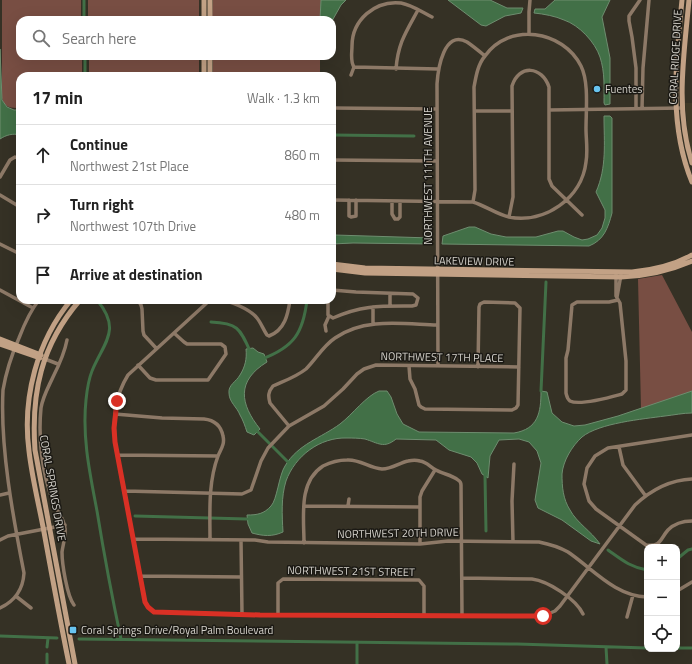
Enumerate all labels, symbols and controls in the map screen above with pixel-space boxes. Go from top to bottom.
street label: CORAL RIDGE DRIVE [665,9,685,105]
search box [16,16,336,60]
icon: search [30,27,52,49]
text: Search here [62,27,136,50]
place label: Fuentes [605,81,642,97]
marker: Fuentes [592,84,602,94]
text: 17 min [32,85,83,111]
text: Walk · 1.3 km [247,88,320,108]
street label: NORTHWEST 111TH AVENUE [420,107,436,245]
text: Continue [70,133,128,156]
icon: ahead [32,144,54,166]
text: 860 m [284,145,320,165]
text: Northwest 21st Place [70,156,189,176]
text: Turn right [70,193,134,216]
icon: right [32,204,54,226]
text: 480 m [284,205,320,225]
text: Northwest 107th Drive [70,216,196,236]
street label: LAKEVIEW DRIVE [434,252,514,270]
text: Arrive at destination [70,263,203,286]
icon: arrive [32,264,54,286]
street label: NORTHWEST 17TH PLACE [380,348,504,366]
route end [108,392,126,410]
street label: CORAL SPRINGS DRIVE [36,434,70,542]
street label: NORTHWEST 20TH DRIVE [337,524,459,542]
map controls [644,544,680,652]
button: + [644,544,680,580]
street label: NORTHWEST 21ST STREET [287,562,415,580]
button: − [644,580,680,616]
route start [534,607,552,625]
button: locate [644,616,680,652]
place label: Coral Springs Drive/Royal Palm Boulevard [81,622,274,638]
marker: Coral Springs Drive/Royal Palm Boulevard [68,625,78,635]

